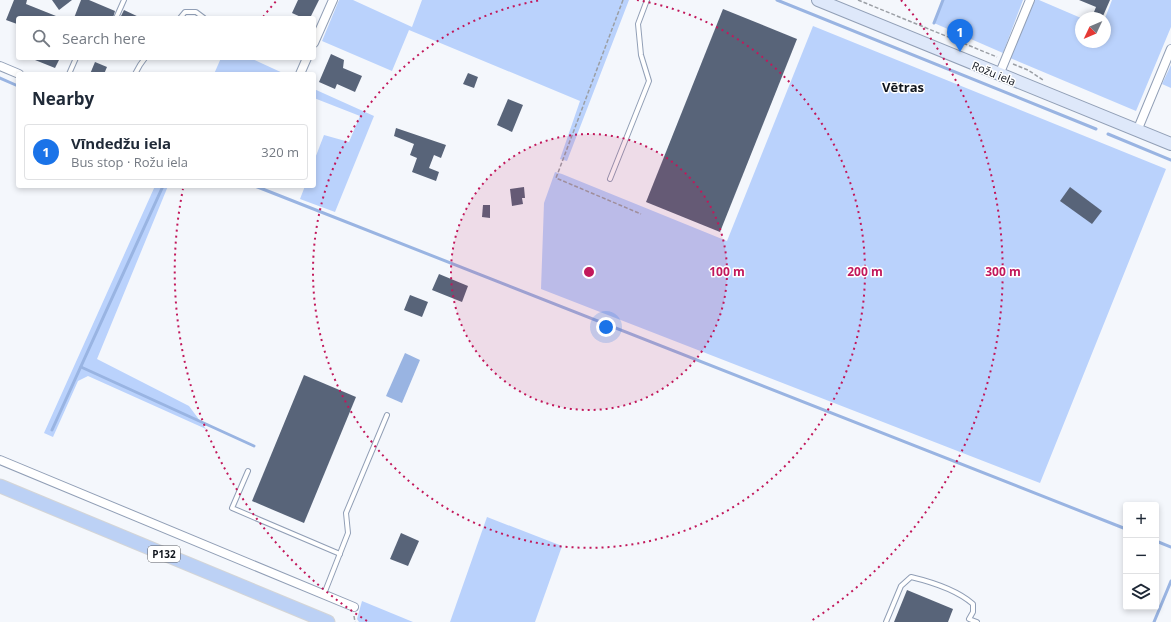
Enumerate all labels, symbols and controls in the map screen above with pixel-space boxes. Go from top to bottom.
north arrow [1075,12,1111,48]
search box [16,16,316,60]
pin: 1 [947,19,973,52]
icon: search [30,27,52,49]
text: Search here [62,28,146,48]
street label: Rožu iela [970,57,1018,89]
district label: Vētras [882,78,924,96]
text: Nearby [32,87,94,110]
text: Vīndedžu iela [71,133,171,153]
text: 1 [42,143,50,161]
text: 320 m [261,143,299,161]
text: Bus stop · Rožu iela [71,153,188,171]
text: 100 m [709,263,745,280]
text: 200 m [847,263,883,280]
text: 300 m [985,263,1021,280]
centre of rings [582,265,596,279]
your location [596,317,616,337]
map controls [1123,502,1159,610]
button: + [1123,502,1159,538]
button: − [1123,538,1159,574]
road number: P132 [148,546,180,562]
button: layers [1123,574,1159,610]

